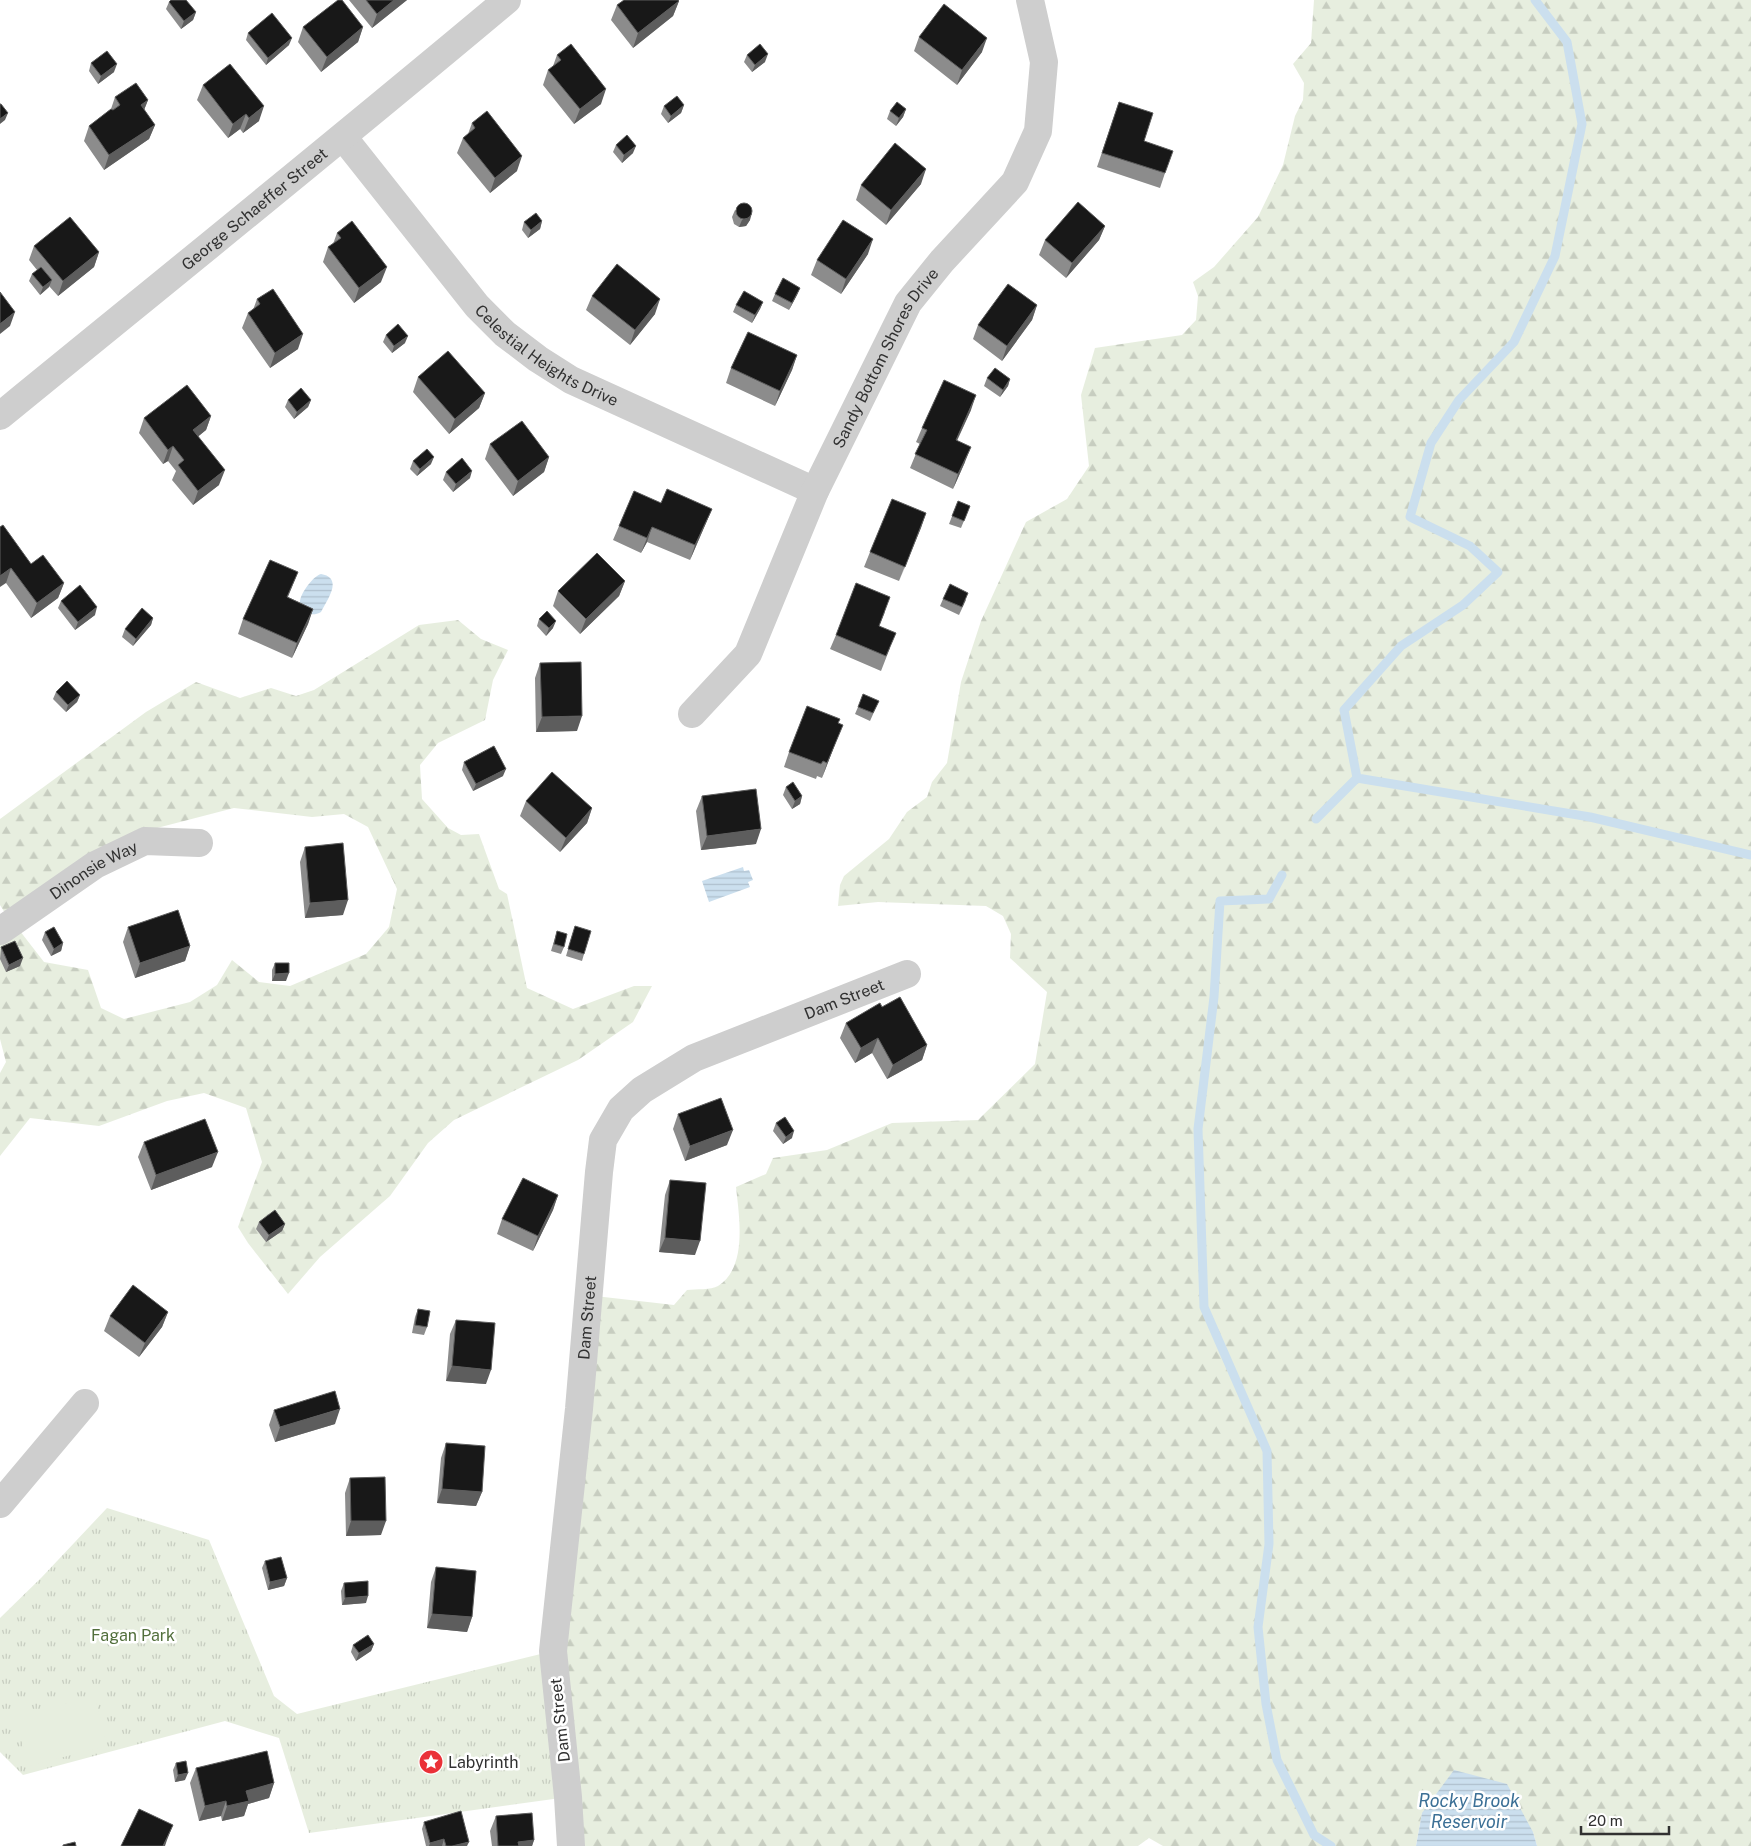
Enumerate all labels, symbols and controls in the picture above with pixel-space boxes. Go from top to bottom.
street label: George Schaeffer Street [177,144,331,274]
street label: Sandy Bottom Shores Drive [828,264,942,451]
street label: Celestial Heights Drive [471,300,621,410]
street label: Dinonsie Way [46,836,141,903]
street label: Dam Street [801,974,887,1023]
street label: Dam Street [574,1275,600,1360]
park label: Fagan Park [91,1626,175,1645]
street label: Dam Street [546,1677,574,1763]
place icon: Labyrinth [418,1749,444,1775]
place label: Labyrinth [448,1753,518,1772]
water label: Rocky Brook Reservoir [1418,1790,1520,1832]
scale bar [1581,1804,1668,1836]
text: 20 m [1588,1812,1623,1829]

